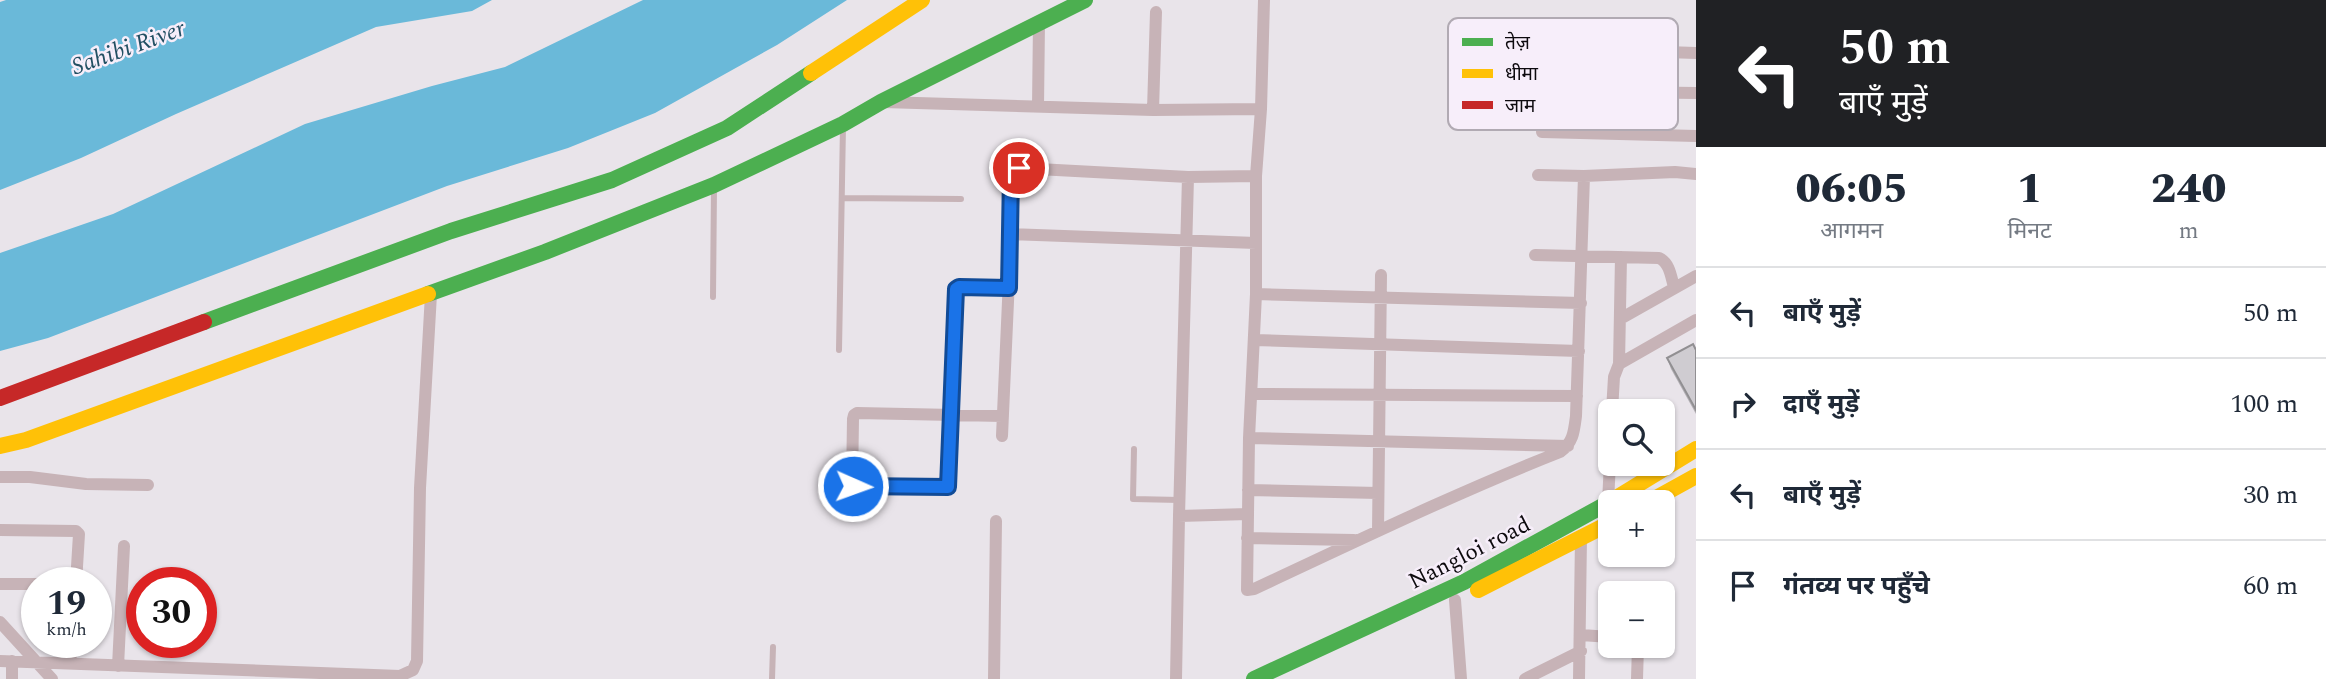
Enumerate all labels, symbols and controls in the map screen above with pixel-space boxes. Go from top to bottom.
water label: Sahibi River [67,11,191,85]
text: 50 m [1839,11,1950,86]
legend [1448,18,1678,130]
icon: left [1724,28,1815,119]
text: तेज़ [1505,29,1531,58]
text: धीमा [1505,60,1539,89]
text: बाएँ मुड़ें [1839,79,1928,128]
text: जाम [1505,92,1536,121]
pin [989,138,1049,198]
icon: arrive [1000,149,1038,187]
text: 06:05 [1795,158,1908,221]
text: 1 [2017,158,2042,221]
text: 240 [2151,158,2227,221]
text: आगमन [1820,214,1883,249]
text: मिनट [2007,214,2052,249]
text: m [2179,214,2199,249]
text: बाएँ मुड़ें [1783,293,1861,333]
text: 50 m [2243,293,2298,333]
icon: left [1724,294,1762,332]
text: दाएँ मुड़ें [1783,384,1859,424]
text: 100 m [2230,384,2298,424]
icon: right [1724,385,1762,423]
map controls [1598,399,1675,658]
button: search [1598,399,1675,476]
position arrow [816,449,890,523]
text: बाएँ मुड़ें [1783,475,1861,515]
text: 30 m [2243,475,2298,515]
icon: left [1724,476,1762,514]
button: + [1598,490,1675,567]
street label: Nangloi road [1403,508,1537,599]
text: गंतव्य पर पहुँचे [1783,566,1930,606]
text: 60 m [2243,566,2298,606]
speed limit sign: 30 [126,567,217,658]
icon: arrive [1724,567,1762,605]
text: 19 [47,577,86,630]
button: − [1598,581,1675,658]
text: km/h [46,616,87,643]

